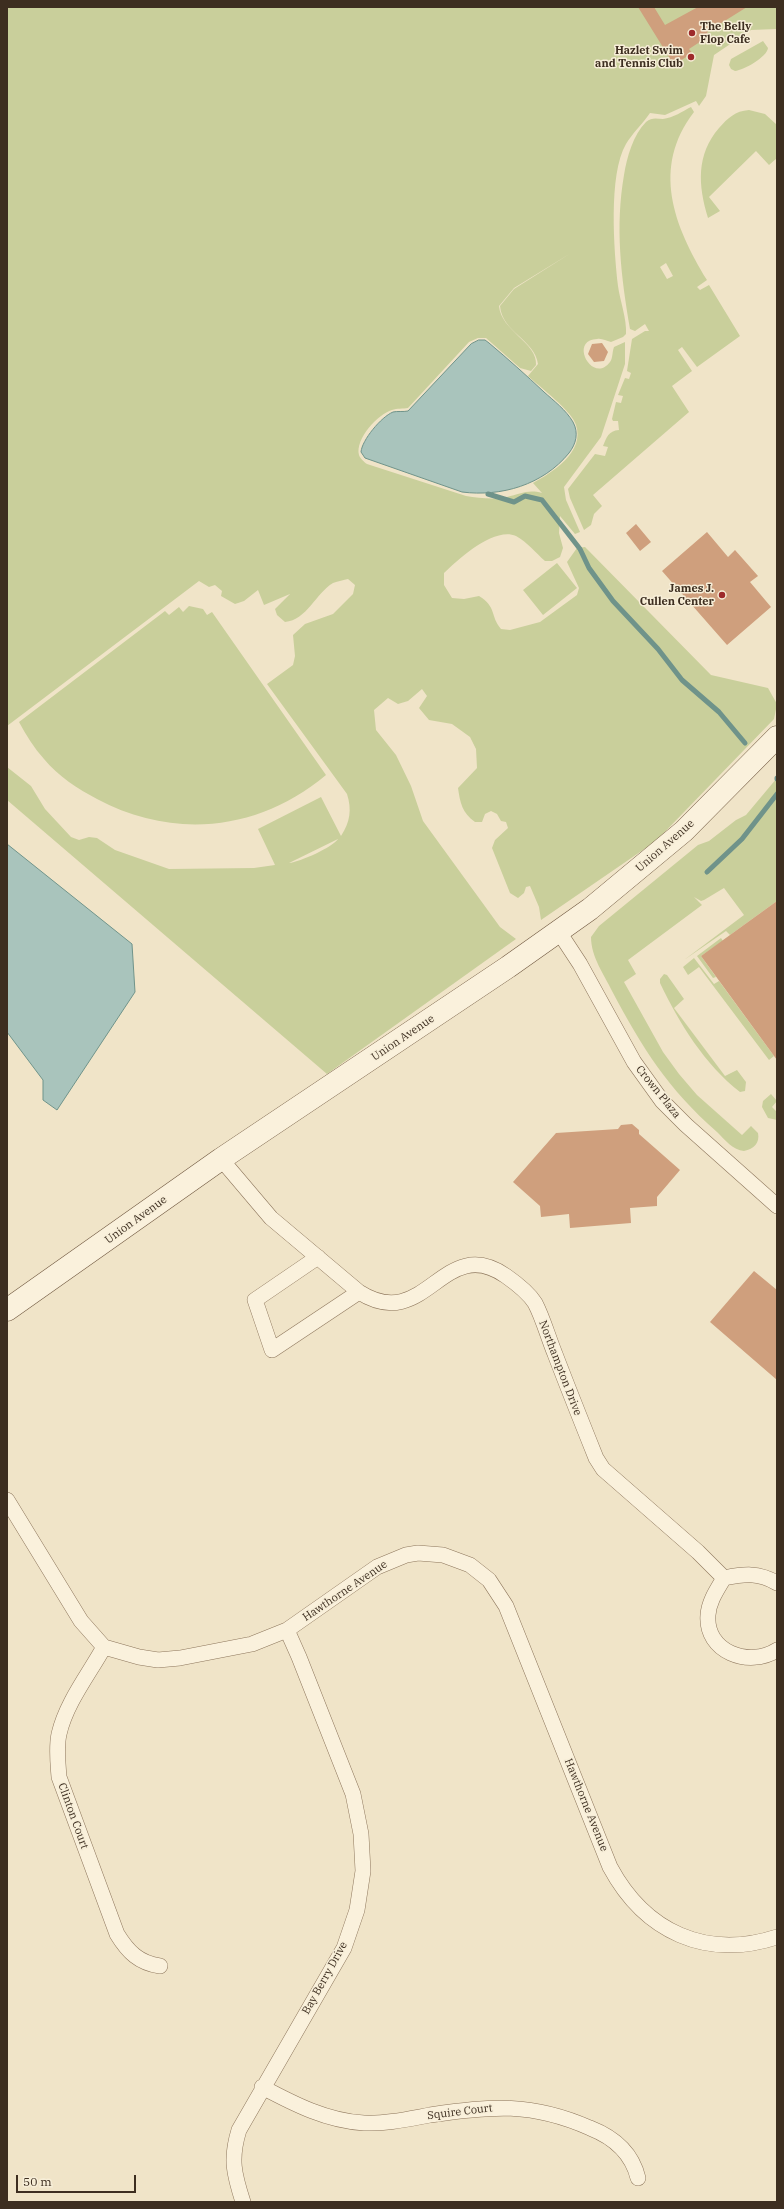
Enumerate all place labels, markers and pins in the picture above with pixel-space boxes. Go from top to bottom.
place label: The Belly Flop Cafe [700,20,751,46]
marker: The Belly Flop Cafe [687,28,697,38]
place label: Hazlet Swim and Tennis Club [595,44,683,70]
marker: Hazlet Swim and Tennis Club [686,52,696,62]
place label: James J. Cullen Center [640,582,714,608]
marker: James J. Cullen Center [717,590,727,600]

